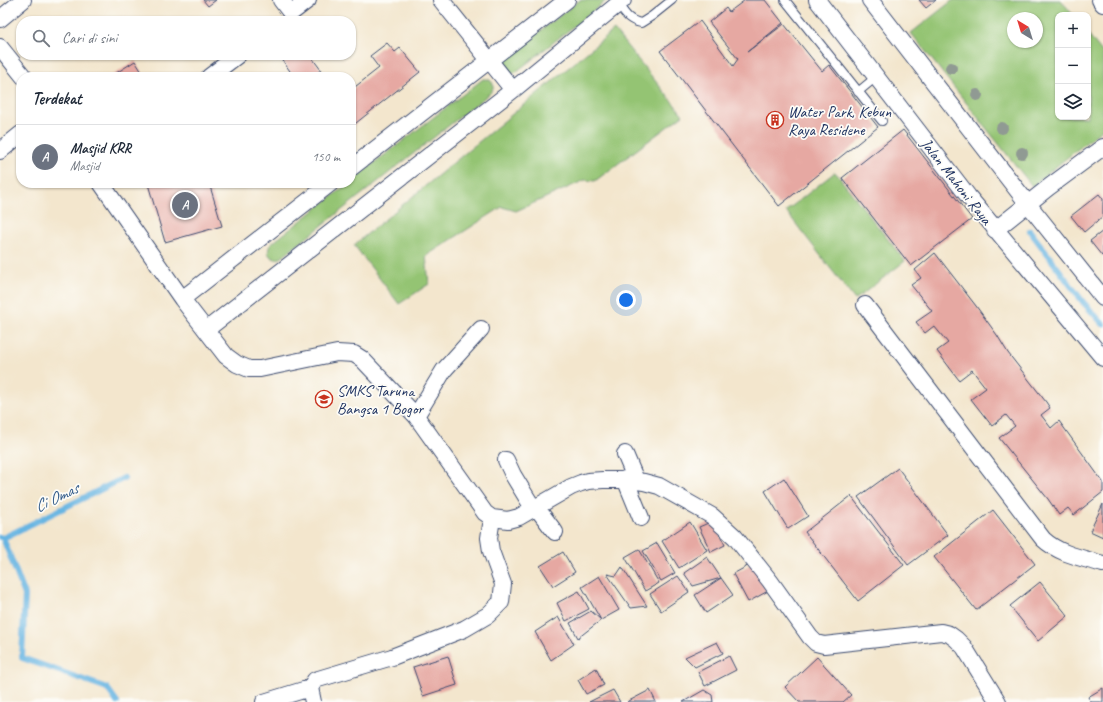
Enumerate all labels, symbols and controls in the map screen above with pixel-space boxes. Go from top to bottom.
north arrow [1007,12,1043,48]
map controls [1055,12,1091,120]
button: + [1055,12,1091,48]
search box [16,16,356,60]
icon: search [30,27,52,49]
text: Cari di sini [62,29,117,48]
button: − [1055,48,1091,84]
button: layers [1055,84,1091,120]
text: Terdekat [32,88,82,109]
place label: Water Park, Kebun Raya Residene [788,102,892,140]
building icon: Water Park, Kebun Raya Residene [765,110,785,130]
street label: Jalan Mahoni Raya [916,134,997,230]
text: Masjid KRR [70,139,131,158]
text: A [42,149,48,165]
text: 150 m [312,149,340,165]
text: Masjid [70,158,100,174]
pin: A [172,190,198,220]
your location [616,290,636,310]
place label: SMKS Taruna Bangsa 1 Bogor [337,381,424,419]
school or university icon: SMKS Taruna Bangsa 1 Bogor [314,389,334,409]
water label: Ci Omas [31,476,84,517]

